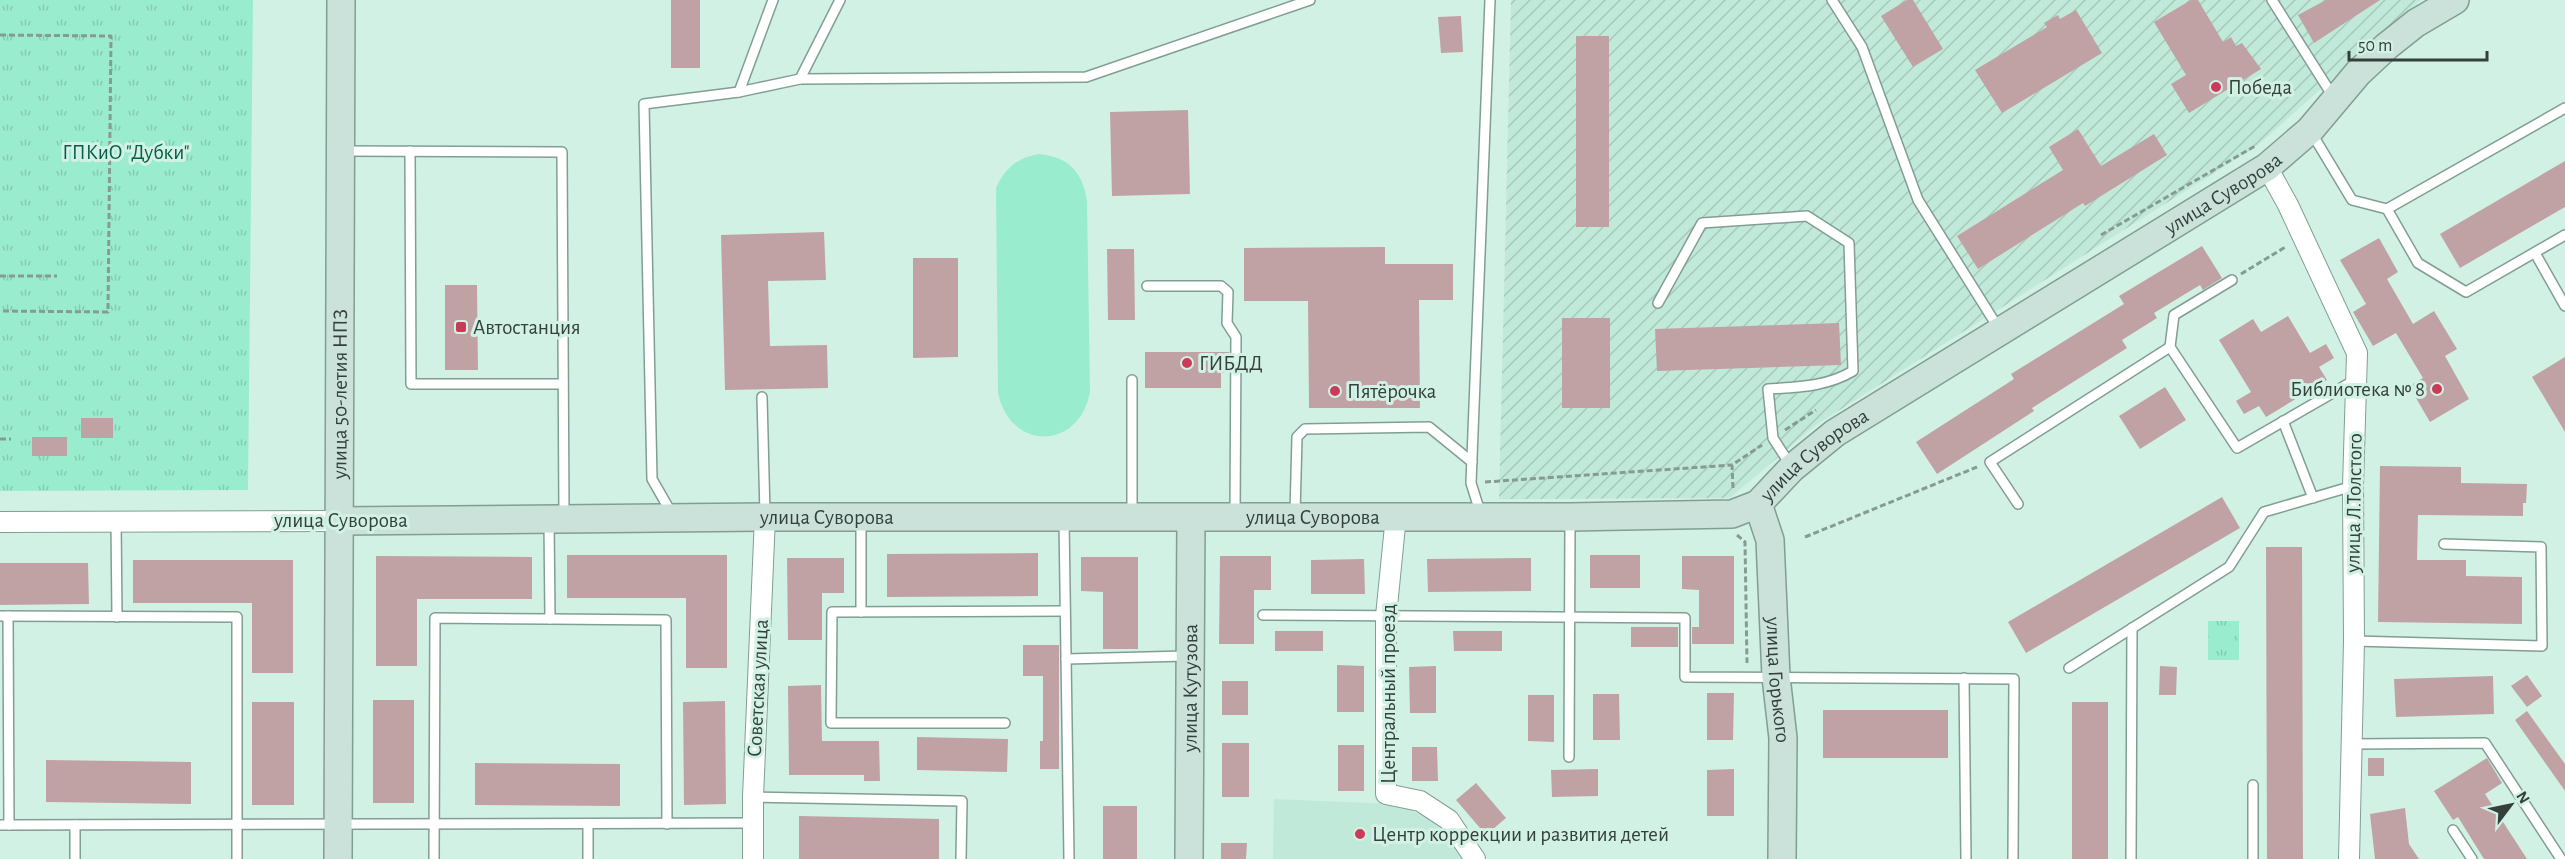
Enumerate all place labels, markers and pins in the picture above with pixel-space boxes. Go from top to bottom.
place label: Победа [2228,77,2292,98]
marker: Победа [2209,80,2223,94]
place label: Автостанция [473,317,581,338]
marker: Автостанция [454,320,468,334]
place label: ГИБДД [1199,353,1263,374]
marker: ГИБДД [1180,356,1194,370]
place label: Библиотека № 8 [2290,379,2425,400]
place label: Пятёрочка [1347,381,1437,402]
marker: Библиотека № 8 [2430,382,2444,396]
marker: Пятёрочка [1328,384,1342,398]
place label: Центр коррекции и развития детей [1372,824,1669,845]
marker: Центр коррекции и развития детей [1353,827,1367,841]

